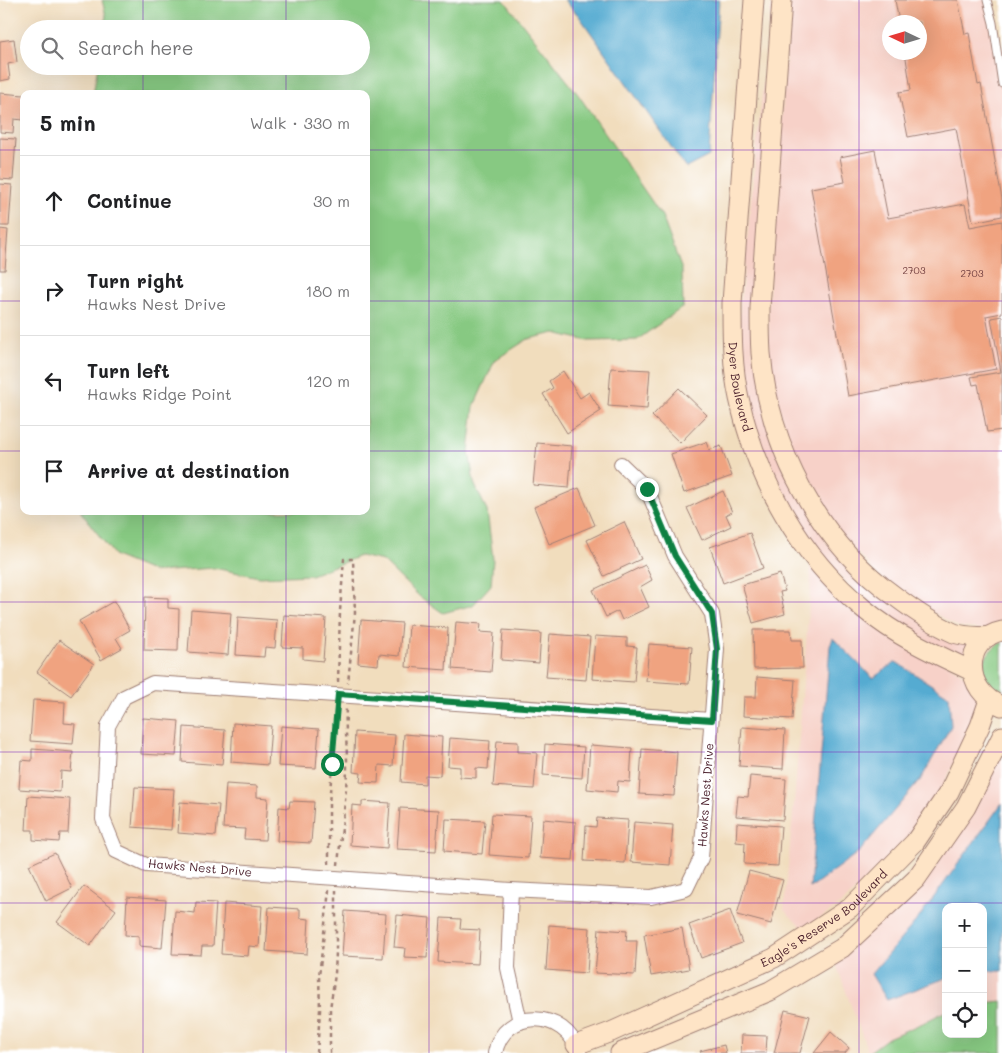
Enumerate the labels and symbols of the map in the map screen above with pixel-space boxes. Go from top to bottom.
north arrow [882,15,927,60]
house number: 2703 [902,263,926,277]
house number: 2703 [960,266,984,280]
street label: Dyer Boulevard [725,341,756,433]
route end [636,478,659,501]
street label: Hawks Nest Drive [693,742,717,848]
route start [321,753,344,776]
street label: Hawks Nest Drive [147,854,253,880]
street label: Eagle's Reserve Boulevard [758,866,891,970]

